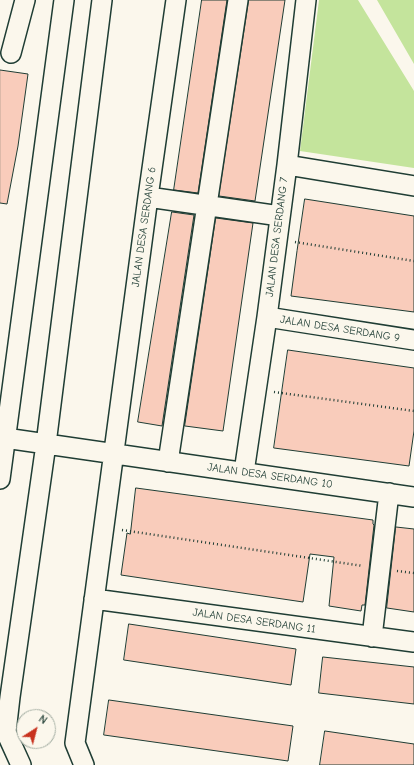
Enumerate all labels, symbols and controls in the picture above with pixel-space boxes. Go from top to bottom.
street label: JALAN DESA SERDANG 6 [129,166,159,288]
street label: JALAN DESA SERDANG 7 [263,176,291,298]
street label: JALAN DESA SERDANG 9 [279,313,401,345]
street label: JALAN DESA SERDANG 10 [207,461,333,491]
street label: JALAN DESA SERDANG 11 [192,606,316,636]
north arrow [16,709,56,749]
text: N [36,712,49,727]

